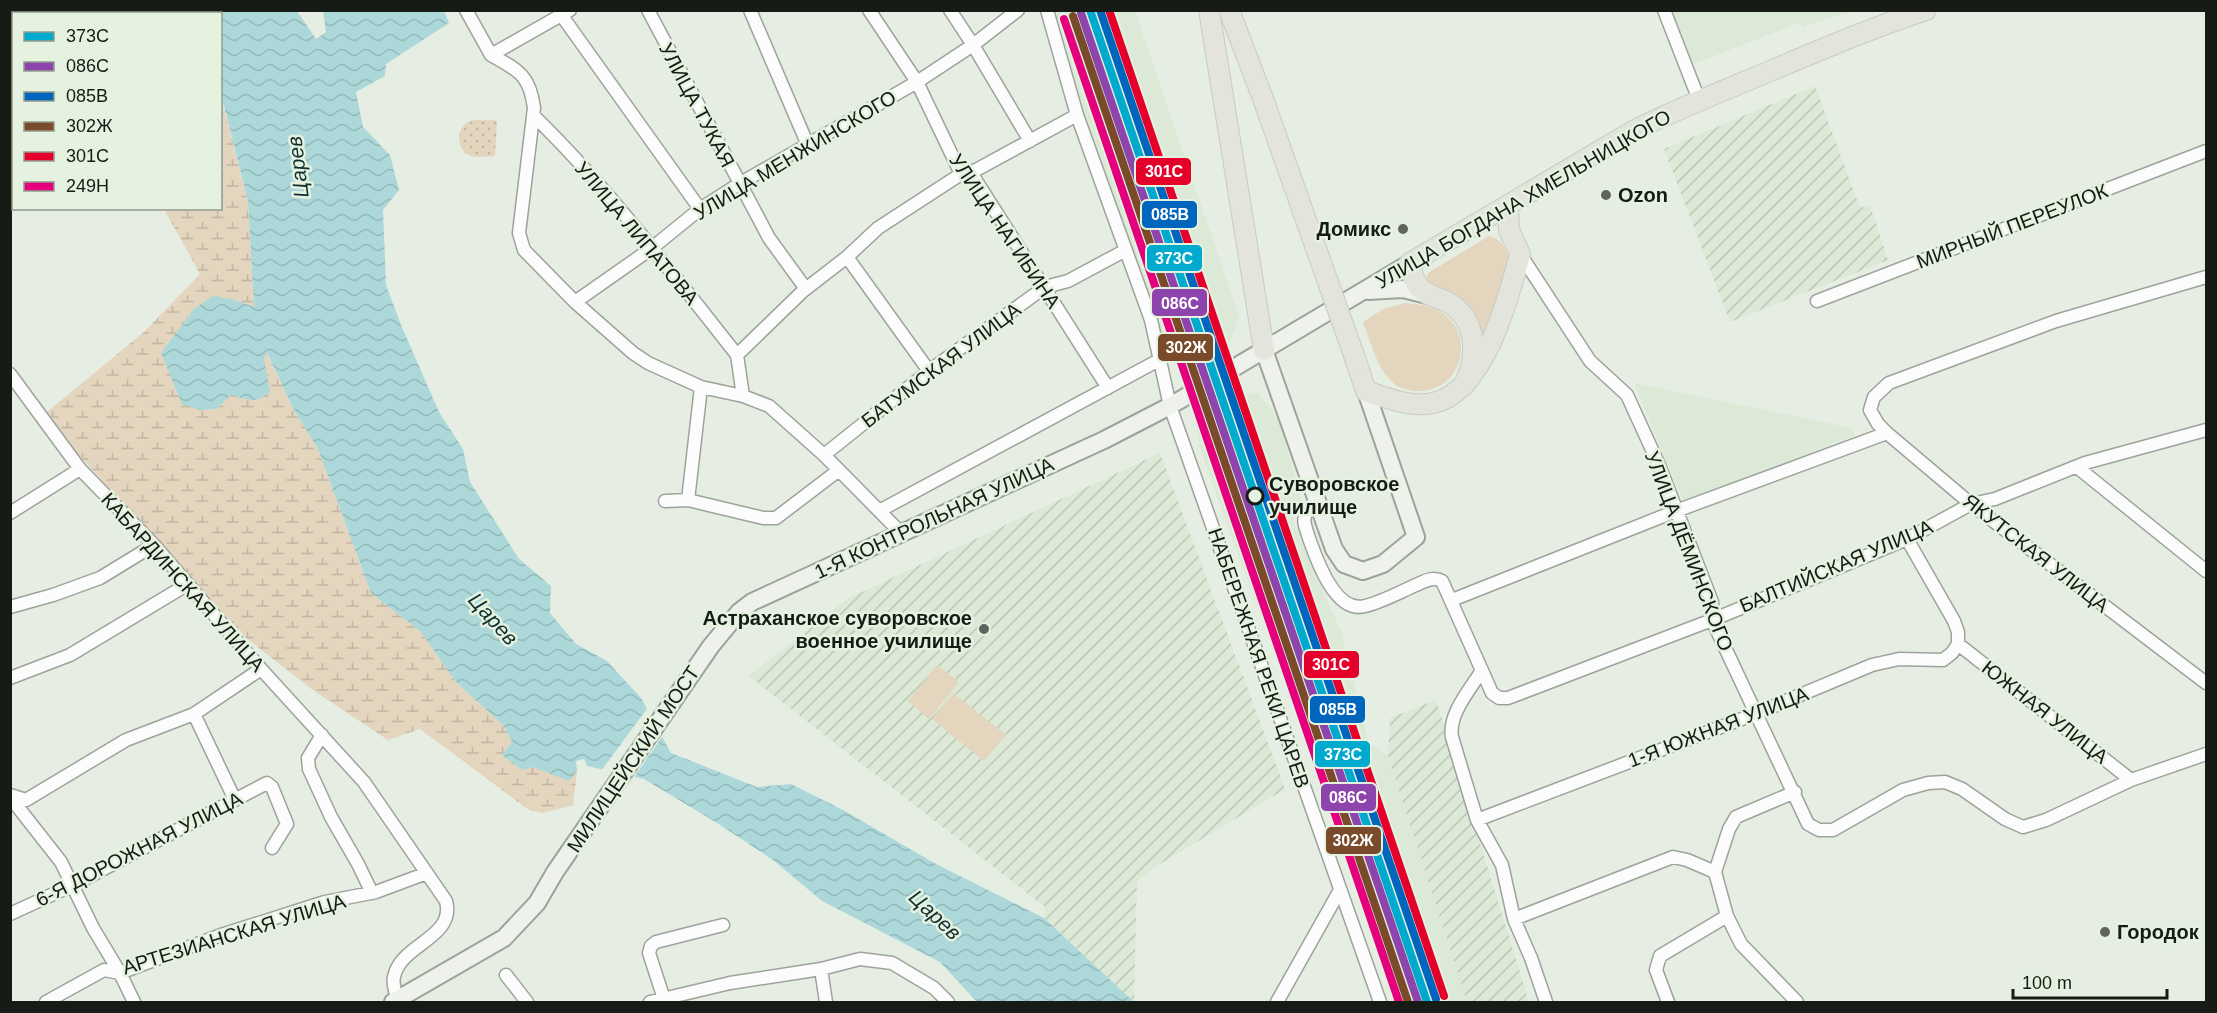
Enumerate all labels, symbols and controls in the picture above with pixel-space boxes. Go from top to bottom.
legend [12,12,222,210]
text: 373C [66,26,109,46]
street label: УЛИЦА ТУКАЯ [655,39,739,171]
text: 086С [66,56,109,76]
text: 085В [66,86,108,106]
street label: УЛИЦА МЕНЖИНСКОГО [690,86,900,224]
street label: УЛИЦА БОГДАНА ХМЕЛЬНИЦКОГО [1372,105,1674,293]
text: 302Ж [66,116,113,136]
water label: Царев [282,135,313,199]
text: 301С [66,146,109,166]
street label: УЛИЦА НАГИБИНА [945,150,1065,313]
street label: УЛИЦА ЛИПАТОВА [571,157,704,309]
line badge: 301С [1135,157,1192,186]
text: 301С [1145,163,1184,180]
text: 249Н [66,176,109,196]
street label: МИРНЫЙ ПЕРЕУЛОК [1913,178,2111,273]
place label: Ozon [1618,184,1668,206]
marker: Ozon [1599,188,1613,202]
line badge: 085В [1141,200,1198,229]
text: 085В [1151,206,1189,223]
place label: Домикс [1317,218,1391,240]
marker: Домикс [1396,222,1410,236]
line badge: 373C [1146,244,1203,272]
text: 373C [1155,250,1194,267]
line badge: 086С [1151,288,1208,317]
text: 086С [1161,295,1200,312]
street label: БАТУМСКАЯ УЛИЦА [857,298,1025,432]
line badge: 302Ж [1157,333,1214,362]
text: 302Ж [1165,339,1207,356]
street label: УЛИЦА ДЁМИНСКОГО [1641,448,1737,654]
street label: 1-Я КОНТРОЛЬНАЯ УЛИЦА [811,453,1058,583]
place label: Суворовское училище [1269,473,1399,518]
marker: Суворовское училище [1246,487,1264,505]
street label: КАБАРДИНСКАЯ УЛИЦА [97,488,269,676]
street label: ЯКУТСКАЯ УЛИЦА [1959,489,2114,617]
street label: БАЛТИЙСКАЯ УЛИЦА [1736,514,1936,617]
street label: НАБЕРЕЖНАЯ РЕКИ ЦАРЕВ [1204,525,1314,791]
water label: Царев [464,588,523,649]
place label: Астраханское суворовское военное училище [703,607,972,652]
marker: Астраханское суворовское военное училище [977,622,991,636]
line badge: 301С [1303,650,1360,679]
text: 301С [1312,656,1351,673]
street label: ЮЖНАЯ УЛИЦА [1978,656,2113,768]
street label: МИЛИЦЕЙСКИЙ МОСТ [562,661,704,856]
street label: 1-Я ЮЖНАЯ УЛИЦА [1625,682,1812,772]
line badge: 085В [1309,695,1366,724]
text: 085В [1319,701,1357,718]
line badge: 373C [1314,740,1371,768]
text: 373C [1324,746,1363,763]
line badge: 086С [1320,783,1377,812]
street label: 6-Я ДОРОЖНАЯ УЛИЦА [32,787,247,911]
text: 086С [1329,789,1368,806]
line badge: 302Ж [1325,826,1382,855]
text: 302Ж [1332,832,1374,849]
water label: Царев [905,885,966,944]
street label: АРТЕЗИАНСКАЯ УЛИЦА [120,889,349,978]
place label: Городок [2117,921,2200,943]
marker: Городок [2098,925,2112,939]
scale bar [2013,962,2168,1000]
text: 100 m [2022,973,2072,993]

